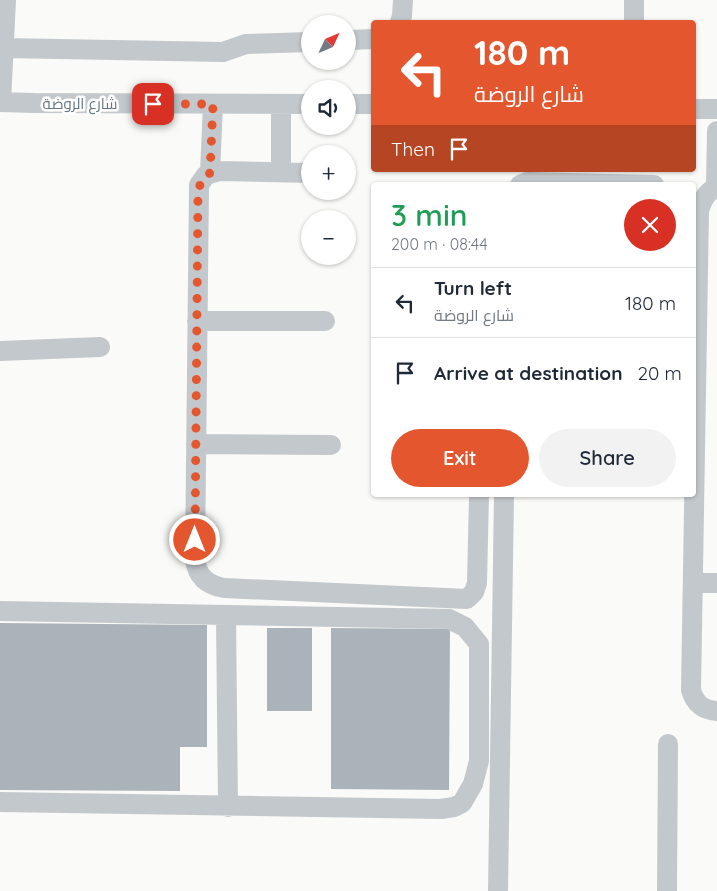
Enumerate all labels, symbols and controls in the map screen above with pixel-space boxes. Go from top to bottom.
north arrow [301,15,356,70]
map controls [301,15,356,265]
text: 180 m [474,30,570,74]
icon: left [391,40,456,105]
button: sound [301,80,356,135]
text: شارع الروضة [474,80,584,108]
pin [132,83,174,125]
icon: arrive [139,90,167,118]
street label: شارع الروضة [43,94,117,115]
icon: arrive [445,135,473,163]
text: Then [391,137,435,161]
button: + [301,145,356,200]
text: 3 min [391,196,467,234]
button: close [624,199,676,251]
button: − [301,210,356,265]
text: 200 m · 08:44 [391,234,488,254]
text: Turn left [434,276,512,300]
icon: left [391,289,419,317]
text: 180 m [625,291,676,315]
text: شارع الروضة [434,305,514,325]
icon: arrive [391,359,419,387]
text: Arrive at destination [434,361,623,385]
text: 20 m [638,361,682,385]
button: Exit [391,429,529,487]
button: Share [539,429,676,487]
position arrow [168,513,220,565]

